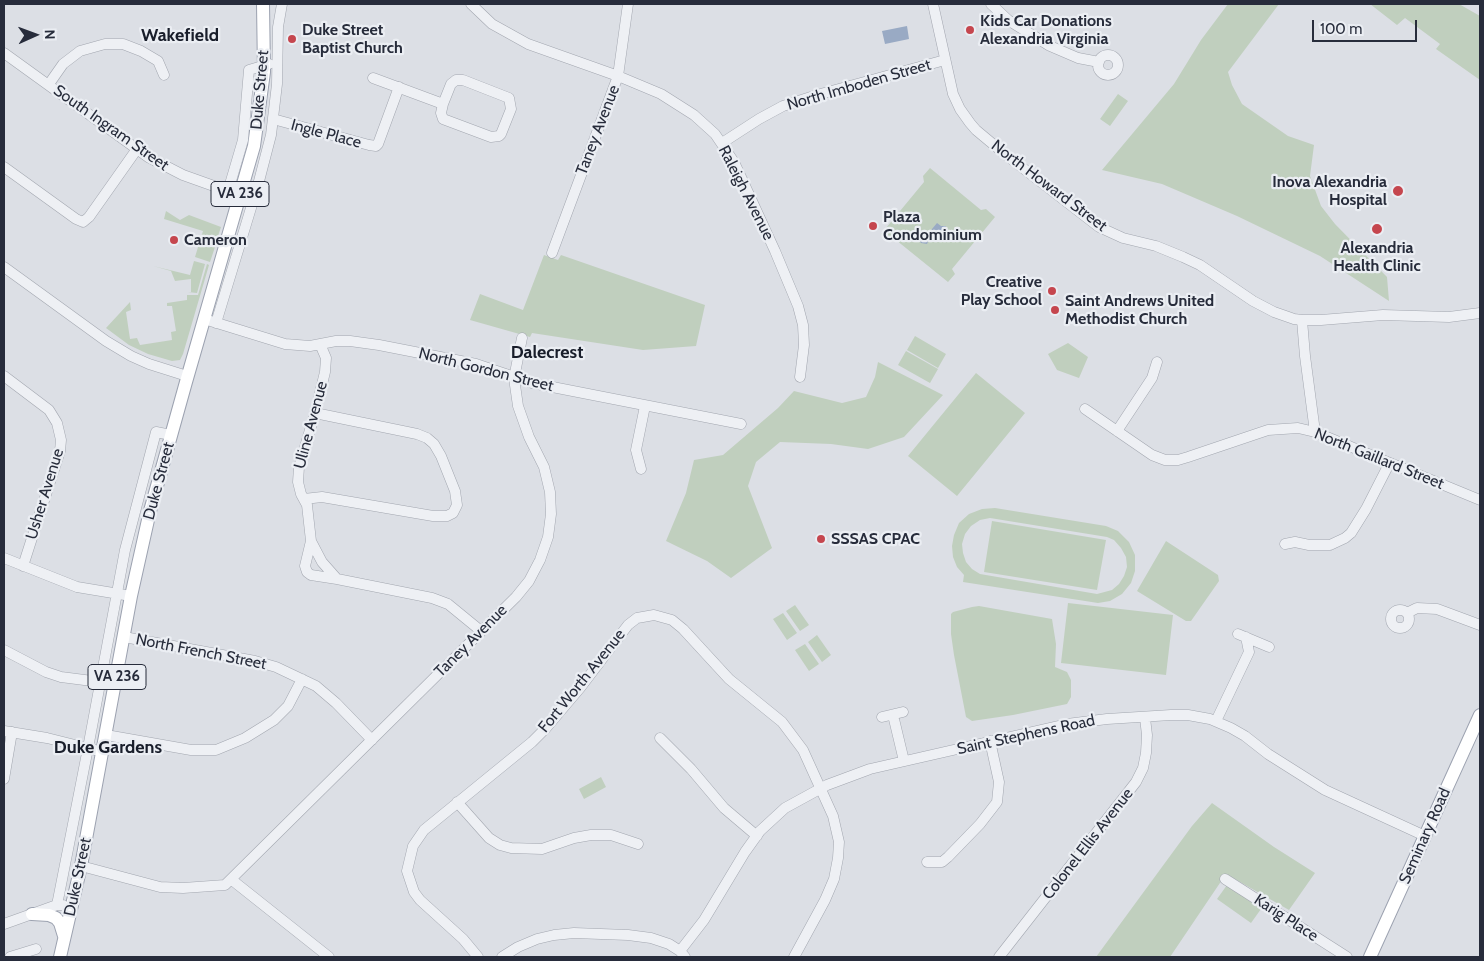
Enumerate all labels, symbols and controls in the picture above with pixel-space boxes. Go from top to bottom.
north arrow [10,10,60,60]
scale bar [1314,10,1419,42]
place label: Kids Car Donations Alexandria Virginia [980,11,1112,49]
place label: Duke Street Baptist Church [302,20,403,58]
text: 100 m [1320,20,1362,38]
marker: Kids Car Donations Alexandria Virginia [964,24,976,36]
district label: Wakefield [141,25,219,47]
text: N [41,29,59,40]
marker: Duke Street Baptist Church [286,33,298,45]
street label: Duke Street [247,49,273,131]
street label: North Imboden Street [785,55,933,115]
street label: South Ingram Street [50,81,172,175]
street label: Taney Avenue [572,82,624,178]
street label: Ingle Place [289,115,363,153]
street label: North Howard Street [987,136,1111,236]
street label: Raleigh Avenue [714,143,778,243]
place label: Inova Alexandria Hospital [1272,172,1387,210]
road number: VA 236 [211,182,269,206]
marker: Inova Alexandria Hospital [1391,184,1405,198]
place label: Plaza Condominium [883,207,982,245]
marker: Plaza Condominium [867,220,879,232]
marker: Alexandria Health Clinic [1370,222,1384,236]
place label: Cameron [184,230,247,250]
marker: Cameron [168,234,180,246]
place label: Alexandria Health Clinic [1333,238,1421,276]
place label: Creative Play School [961,272,1042,310]
marker: Creative Play School [1046,285,1058,297]
place label: Saint Andrews United Methodist Church [1065,291,1214,329]
marker: Saint Andrews United Methodist Church [1049,304,1061,316]
district label: Dalecrest [511,342,583,364]
street label: North Gordon Street [417,344,555,396]
street label: Uline Avenue [290,379,332,471]
street label: North Gaillard Street [1311,424,1447,494]
street label: Duke Street [139,440,179,522]
street label: Usher Avenue [22,446,68,542]
place label: SSSAS CPAC [831,529,920,549]
marker: SSSAS CPAC [815,533,827,545]
street label: Taney Avenue [431,601,511,681]
street label: Fort Worth Avenue [534,626,630,736]
street label: North French Street [134,630,268,674]
road number: VA 236 [88,664,146,690]
street label: Saint Stephens Road [955,711,1097,759]
district label: Duke Gardens [54,737,162,759]
street label: Colonel Ellis Avenue [1039,784,1137,904]
street label: Seminary Road [1395,785,1455,887]
street label: Duke Street [60,836,96,918]
street label: Karig Place [1250,890,1322,946]

